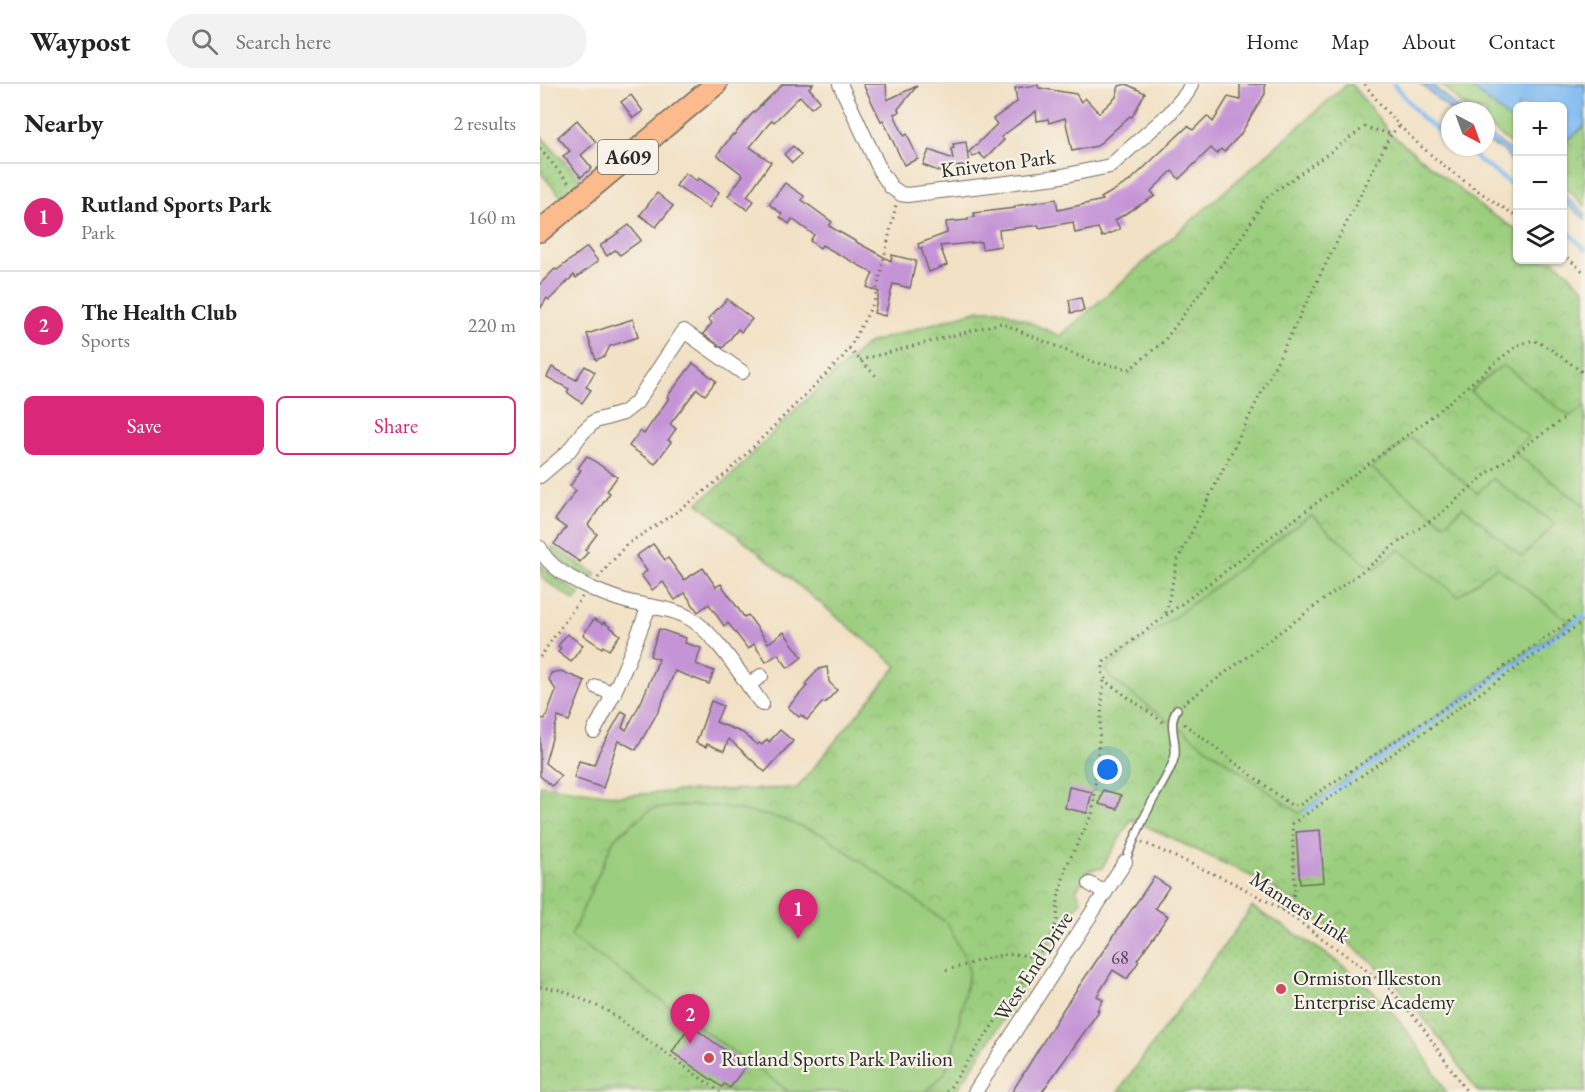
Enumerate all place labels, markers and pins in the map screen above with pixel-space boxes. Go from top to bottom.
pin: 1 [778,890,818,939]
place label: Ormiston Ilkeston Enterprise Academy [1293,964,1455,1015]
marker: Ormiston Ilkeston Enterprise Academy [1274,982,1288,996]
pin: 2 [670,994,710,1044]
place label: Rutland Sports Park Pavilion [721,1045,953,1072]
marker: Rutland Sports Park Pavilion [702,1051,716,1065]

